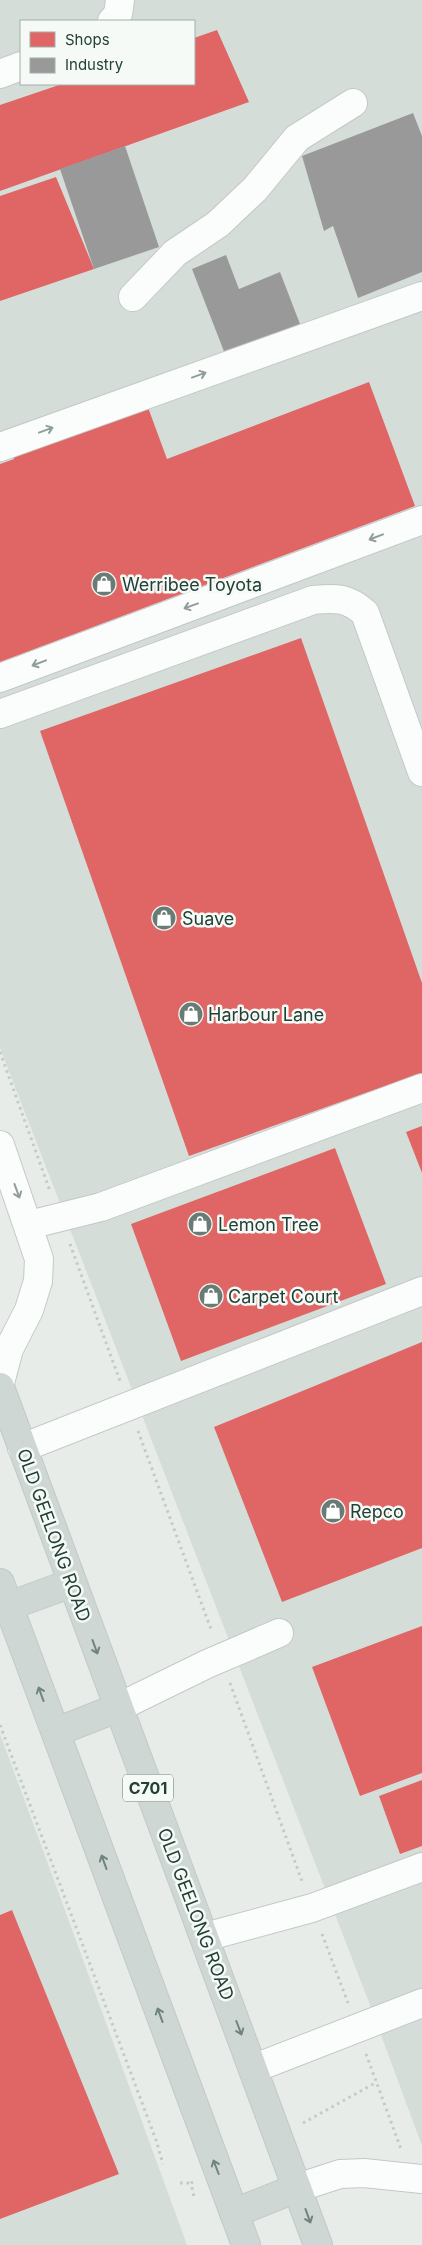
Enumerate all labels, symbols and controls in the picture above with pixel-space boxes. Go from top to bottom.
legend [20,20,195,85]
text: Shops [65,30,110,49]
text: Industry [65,55,124,74]
one-way arrow [191,370,206,379]
one-way arrow [38,425,53,434]
one-way arrow [369,533,385,542]
shop icon: Werribee Toyota [91,571,117,597]
place label: Werribee Toyota [122,574,262,595]
one-way arrow [184,602,200,611]
one-way arrow [32,659,47,668]
shop icon: Suave [151,905,177,931]
place label: Suave [182,908,234,929]
shop icon: Harbour Lane [178,1001,204,1027]
place label: Harbour Lane [208,1004,324,1025]
one-way arrow [13,1182,22,1198]
shop icon: Lemon Tree [187,1211,213,1237]
place label: Lemon Tree [218,1214,319,1235]
shop icon: Carpet Court [198,1283,224,1309]
place label: Carpet Court [228,1286,338,1307]
street label: OLD GEELONG ROAD [13,1446,95,1624]
shop icon: Repco [320,1498,346,1524]
place label: Repco [350,1501,404,1522]
one-way arrow [91,1639,100,1654]
one-way arrow [36,1686,45,1702]
road number: C701 [123,1775,173,1802]
street label: OLD GEELONG ROAD [153,1825,239,2003]
one-way arrow [99,1855,108,1871]
one-way arrow [155,2008,164,2023]
one-way arrow [235,2020,245,2035]
one-way arrow [211,2160,220,2175]
one-way arrow [304,2208,313,2224]

